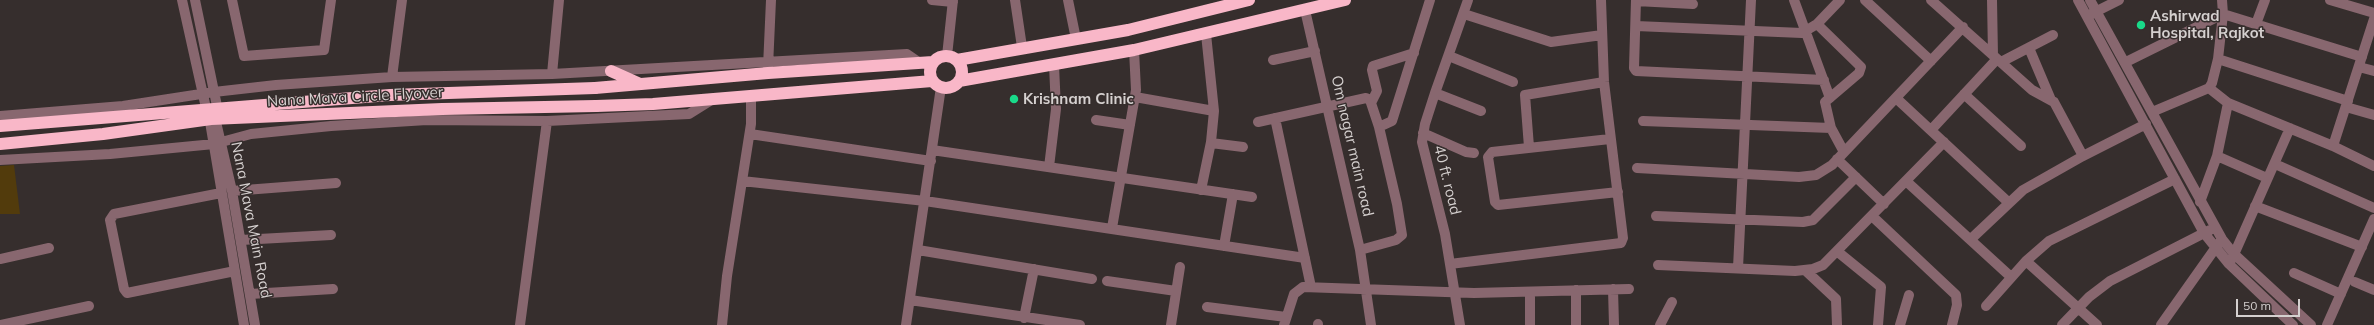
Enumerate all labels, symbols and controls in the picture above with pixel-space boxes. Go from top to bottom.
place label: Ashirwad Hospital, Rajkot [2150,7,2264,42]
marker: Ashirwad Hospital, Rajkot [2135,19,2147,31]
street label: Om nagar main road [1327,74,1377,218]
street label: Nana Mava Circle Flyover [266,83,444,111]
place label: Krishnam Clinic [1023,90,1134,108]
marker: Krishnam Clinic [1008,93,1020,105]
street label: Nana Mava Main Road [227,140,275,300]
street label: 40 ft. road [1430,143,1464,217]
scale bar [2238,291,2302,317]
text: 50 m [2243,298,2271,313]

